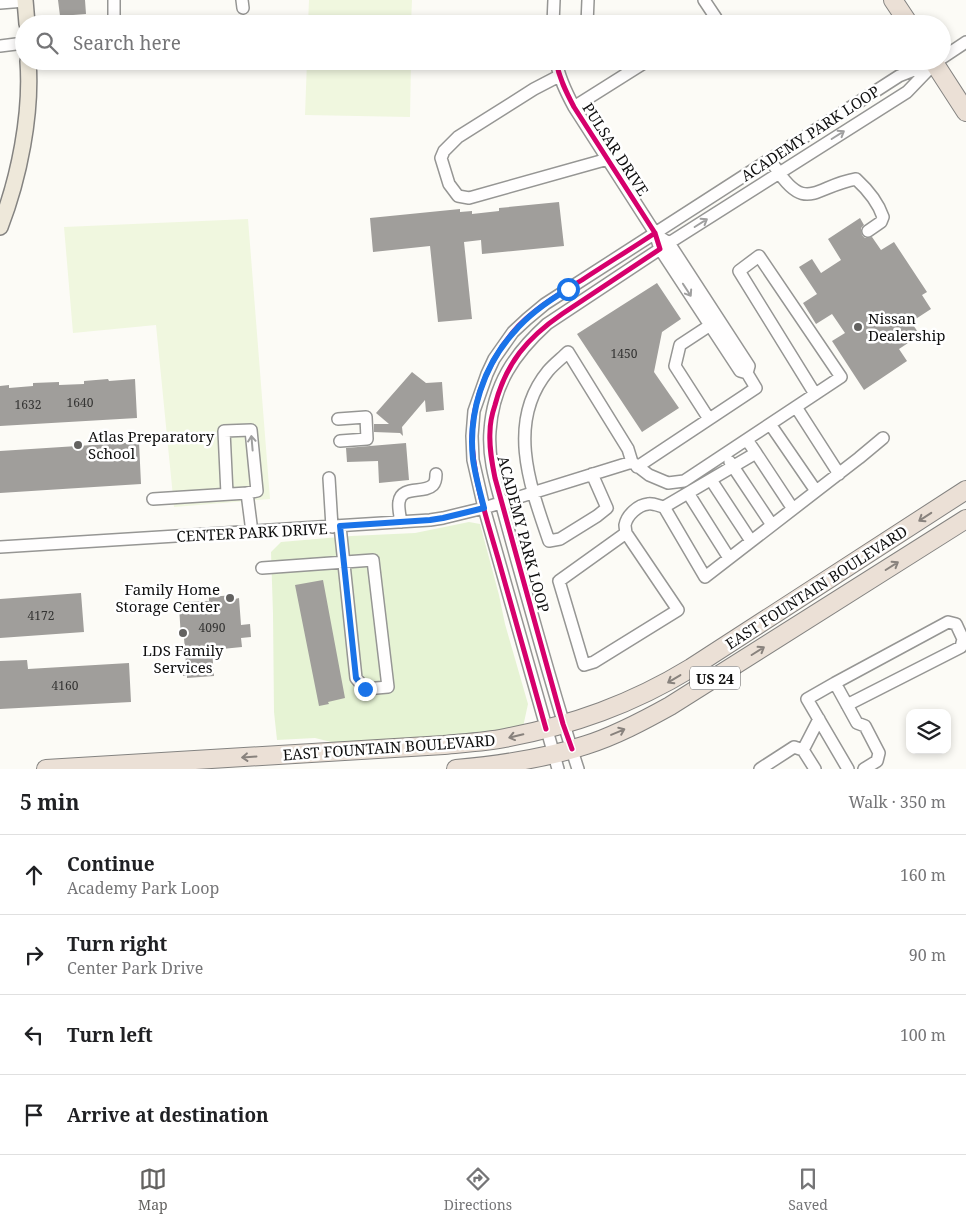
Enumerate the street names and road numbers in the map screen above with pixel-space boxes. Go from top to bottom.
street label: ACADEMY PARK LOOP [737,81,883,185]
street label: PULSAR DRIVE [578,99,654,199]
street label: ACADEMY PARK LOOP [493,453,555,615]
street label: CENTER PARK DRIVE [176,518,328,546]
street label: EAST FOUNTAIN BOULEVARD [721,521,911,653]
road number: US 24 [690,666,740,690]
street label: EAST FOUNTAIN BOULEVARD [282,730,496,764]

